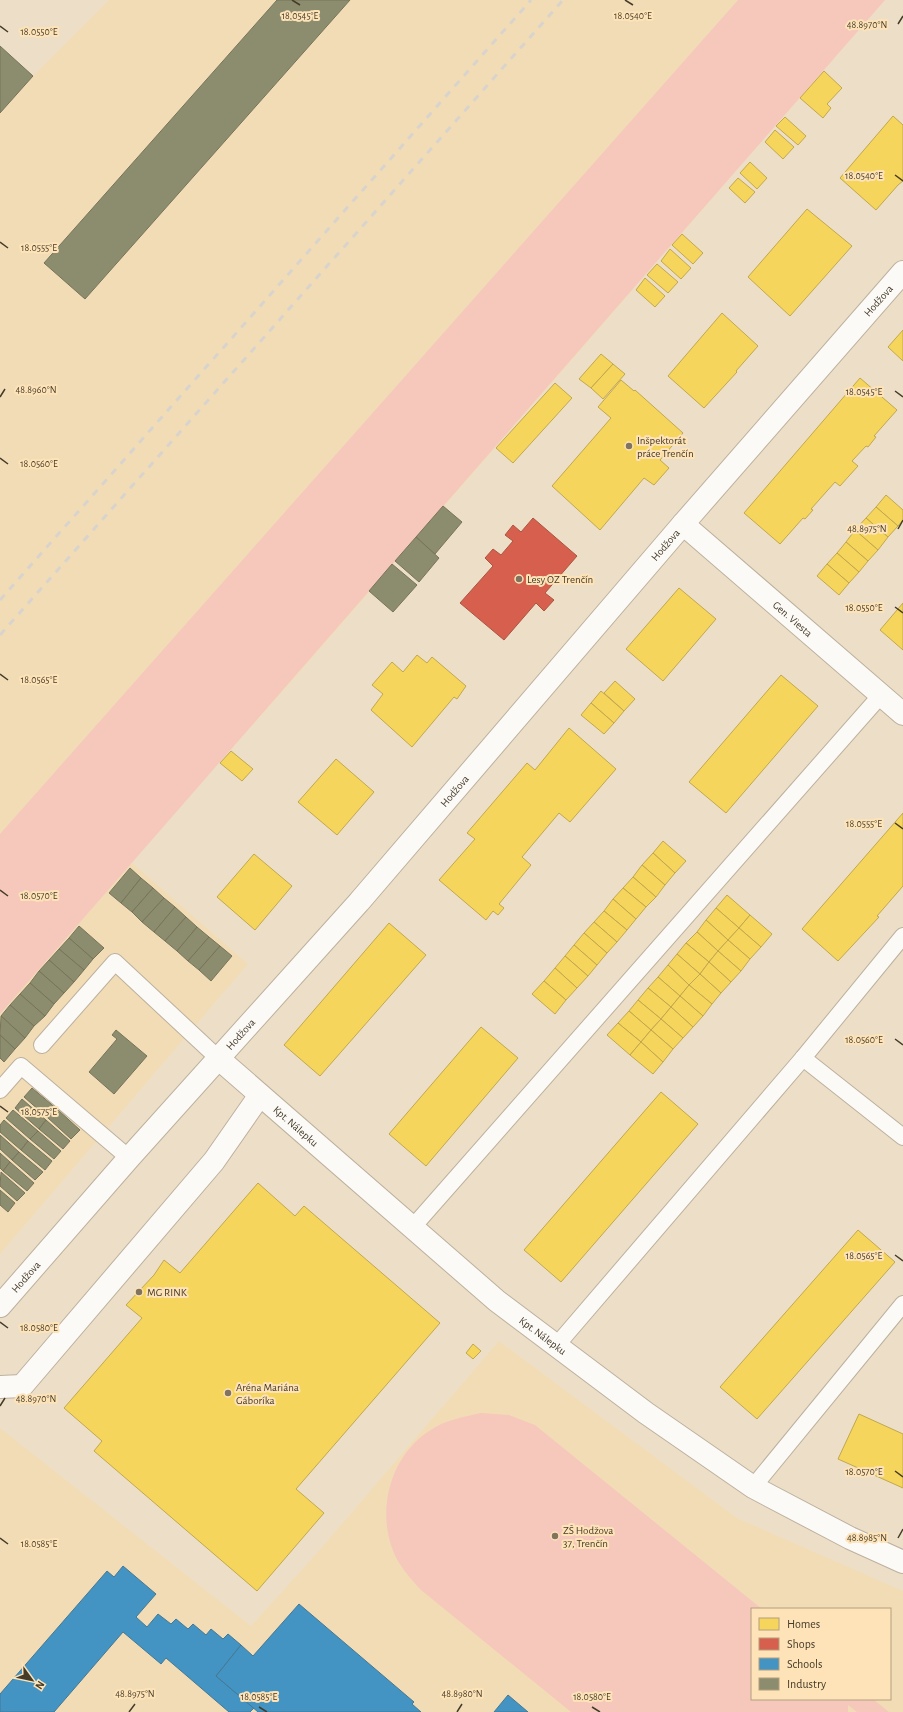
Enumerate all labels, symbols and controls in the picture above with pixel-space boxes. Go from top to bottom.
text: 18.0545°E [282,11,319,21]
text: 18.0540°E [614,11,652,21]
text: 48.8970°N [847,20,887,30]
text: 18.0550°E [20,27,58,37]
text: 18.0540°E [845,171,883,181]
text: 18.0555°E [21,243,57,253]
street label: Hodžova [862,283,895,318]
text: 48.8960°N [15,385,57,395]
text: 18.0545°E [846,387,883,397]
place label: Inšpektorát práce Trenčín [637,435,694,459]
marker: Inšpektorát práce Trenčín [624,441,634,451]
text: 18.0560°E [20,459,58,469]
text: 48.8975°N [847,524,887,534]
street label: Hodžova [649,527,682,563]
marker: Lesy OZ Trenčín [514,574,524,584]
place label: Lesy OZ Trenčín [527,574,593,585]
street label: Gen. Viesta [771,599,815,639]
text: 18.0550°E [845,603,883,613]
text: 18.0565°E [21,675,57,685]
street label: Hodžova [438,773,471,809]
text: 18.0555°E [846,819,882,829]
text: 18.0570°E [20,891,58,901]
street label: Hodžova [224,1016,257,1052]
text: 18.0560°E [845,1035,883,1045]
street label: Kpt. Nálepku [271,1104,321,1149]
text: 18.0575°E [21,1107,57,1117]
text: 18.0565°E [846,1251,882,1261]
street label: Hodžova [9,1259,42,1294]
marker: MG RINK [134,1287,144,1297]
place label: MG RINK [147,1287,188,1298]
street label: Kpt. Nálepku [517,1314,569,1357]
text: 18.0580°E [20,1323,58,1333]
place label: Aréna Mariána Gáboríka [236,1382,299,1406]
marker: Aréna Mariána Gáboríka [223,1388,233,1398]
text: 48.8970°N [16,1394,56,1404]
text: 18.0570°E [845,1467,883,1477]
place label: ZŠ Hodžova 37, Trenčín [563,1525,613,1549]
marker: ZŠ Hodžova 37, Trenčín [550,1531,560,1541]
text: 48.8985°N [847,1533,887,1543]
text: 18.0585°E [21,1539,57,1549]
legend [751,1608,891,1700]
text: Homes [787,1618,820,1630]
text: Shops [787,1638,815,1650]
text: Schools [787,1658,822,1670]
north arrow [12,1660,52,1700]
text: Industry [787,1678,826,1691]
text: N [33,1679,47,1691]
text: 48.8975°N [115,1689,155,1699]
text: 48.8980°N [441,1689,483,1699]
text: 18.0585°E [241,1692,277,1702]
text: 18.0580°E [573,1692,611,1702]

